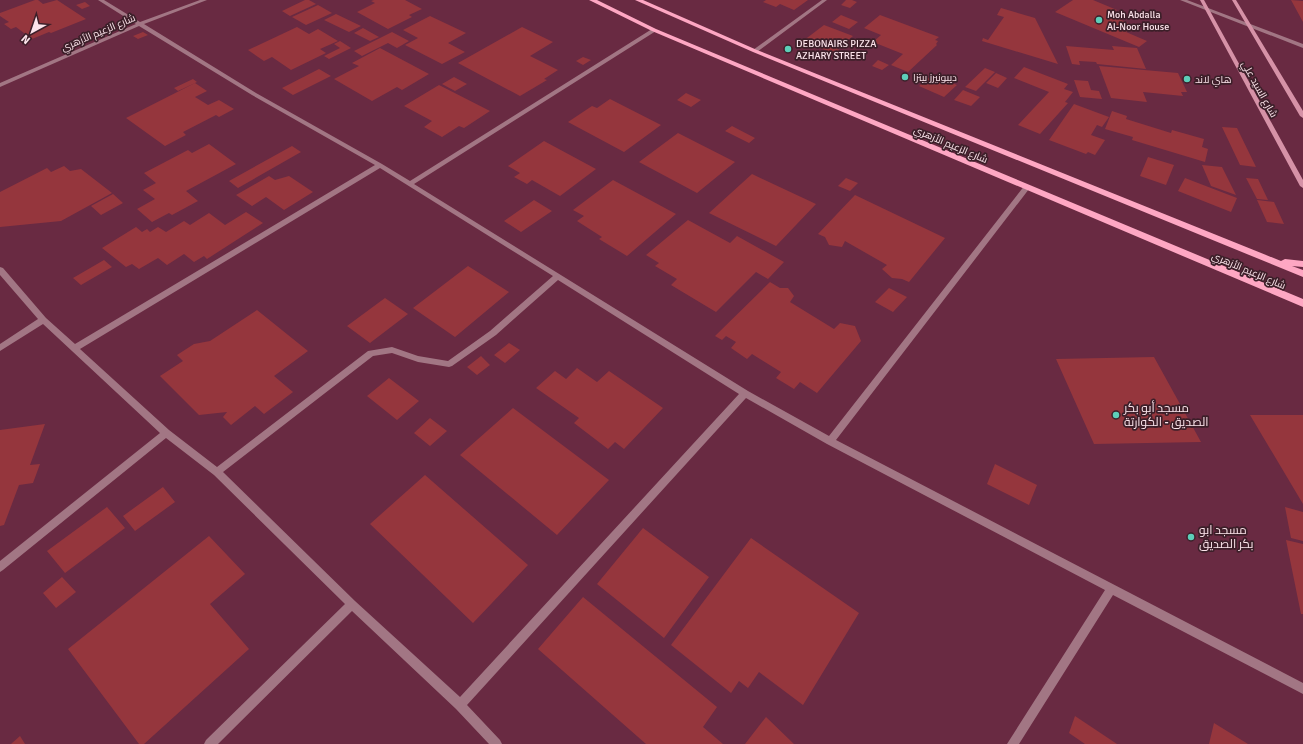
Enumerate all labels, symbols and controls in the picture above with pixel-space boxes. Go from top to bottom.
place label: Moh Abdalla Al-Noor House [1107,9,1169,33]
north arrow [12,12,52,52]
street label: شارع الزعيم الأزهري [60,12,138,55]
marker: Moh Abdalla Al-Noor House [1094,15,1104,25]
text: N [19,32,33,47]
place label: DEBONAIRS PIZZA AZHARY STREET [796,38,876,62]
marker: DEBONAIRS PIZZA AZHARY STREET [783,44,793,54]
street label: شارع السيد علي [1238,59,1280,120]
marker: ديبونيرز بيتزا [900,72,910,82]
place label: ديبونيرز بيتزا [913,72,957,84]
marker: هاي لاند [1182,74,1192,84]
place label: هاي لاند [1195,74,1232,87]
street label: شارع الزعيم الأزهري [911,124,989,167]
street label: شارع الزعيم الأزهري [1209,250,1287,293]
place label: مسجد أبو بكر الصديق - الكوارتة [1123,400,1209,430]
marker: مسجد أبو بكر الصديق - الكوارتة [1111,410,1121,420]
place label: مسجد ابو بكر الصديق [1199,523,1253,552]
marker: مسجد ابو بكر الصديق [1186,532,1196,542]

